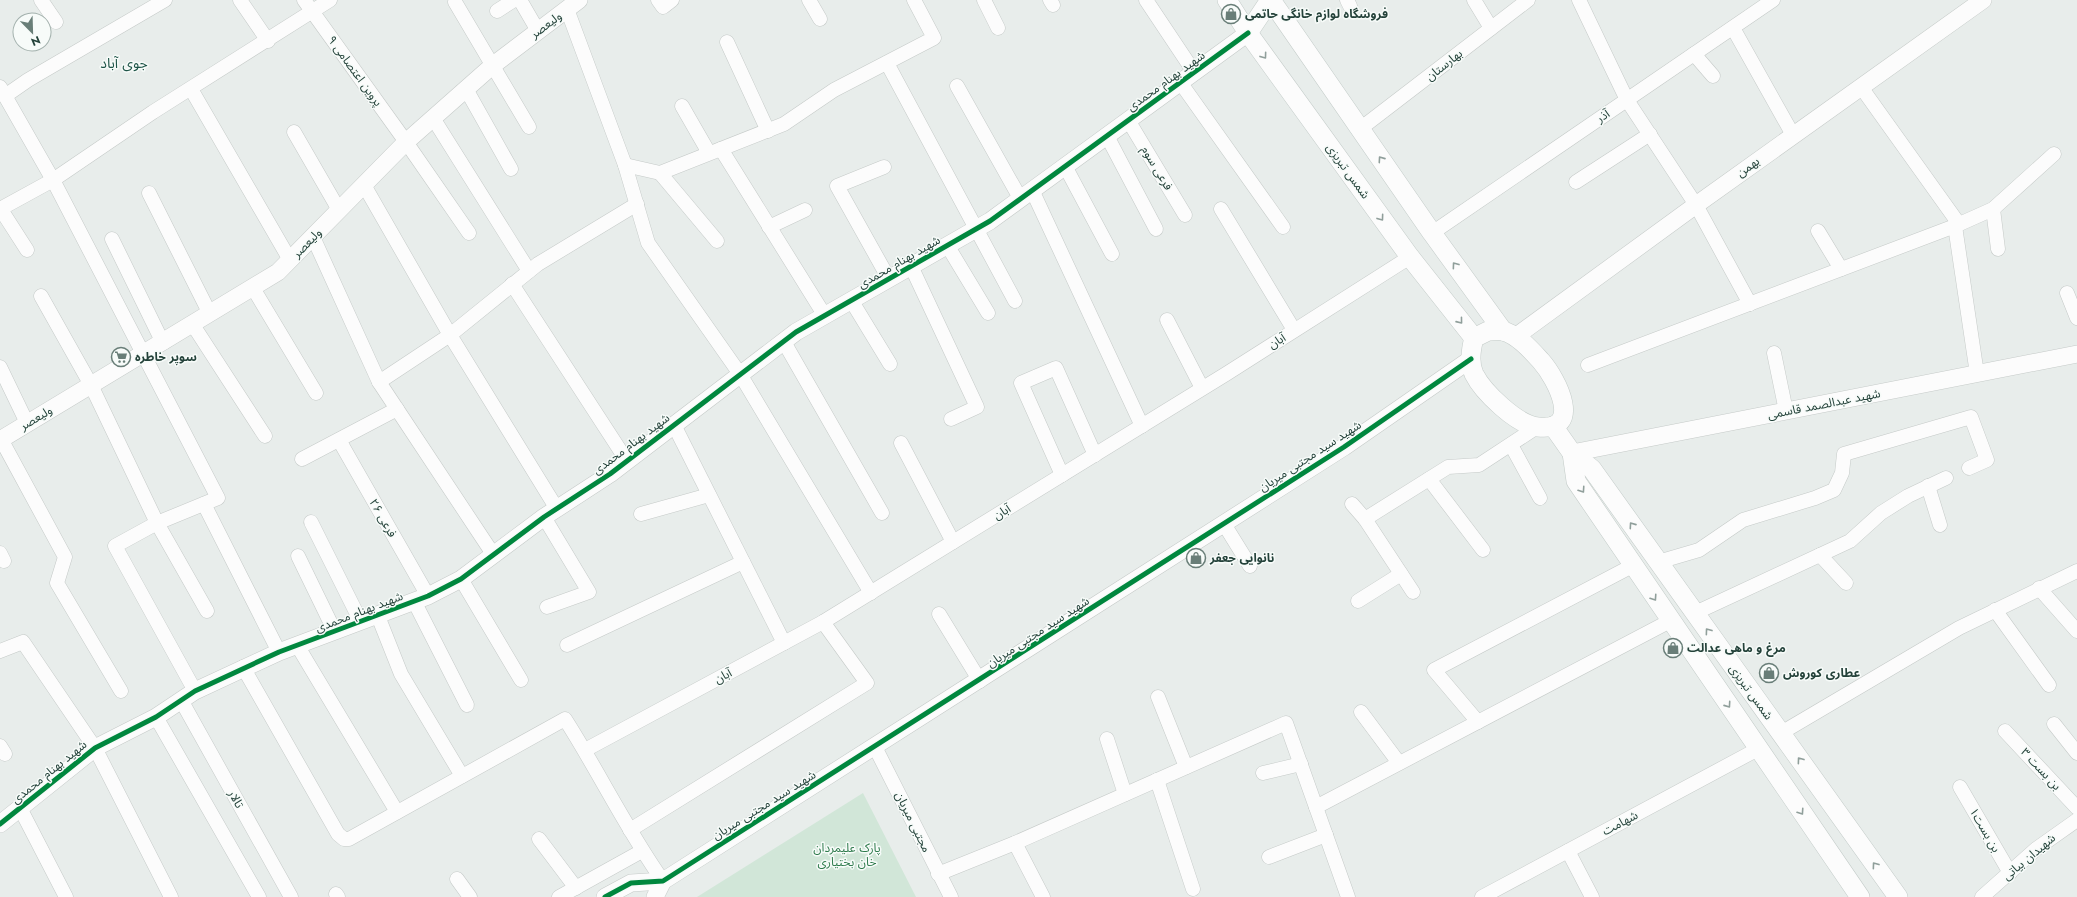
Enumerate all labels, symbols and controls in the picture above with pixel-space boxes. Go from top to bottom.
shop icon: فروشگاه لوازم خانگی حاتمی [1220,3,1242,25]
place label: فروشگاه لوازم خانگی حاتمی [1245,5,1388,23]
street label: ولیعصر [526,7,566,43]
north arrow [12,12,52,52]
text: N [29,32,43,50]
street label: پروین اعتصامی ۹ [323,32,387,110]
street label: بهارستان [1422,45,1466,85]
street label: شهید بهنام محمدی [1123,46,1209,116]
one-way arrow [1259,51,1266,58]
district label: جوی آباد [100,53,148,73]
street label: آذر [1592,105,1614,128]
street label: شمس تبریزی [1322,140,1374,202]
street label: فرعی سوم [1137,142,1177,194]
street label: بهمن [1733,152,1763,182]
one-way arrow [1379,156,1386,163]
one-way arrow [1376,213,1383,220]
street label: ولیعصر [288,224,326,263]
street label: شهید بهنام محمدی [854,231,944,293]
one-way arrow [1452,262,1460,269]
one-way arrow [1456,316,1463,323]
street label: آبان [1265,328,1290,353]
supermarket icon: سوپر خاطره [110,346,132,368]
place label: سوپر خاطره [135,348,197,366]
street label: شهید عبدالصمد قاسمی [1766,384,1882,424]
street label: ولیعصر [15,401,56,435]
street label: شهید بهنام محمدی [589,409,673,479]
street label: شهید سید مجتبی میریان [1255,416,1365,496]
one-way arrow [1577,486,1585,493]
street label: فرعی ۲۶ [365,495,401,541]
street label: آبان [990,499,1015,524]
one-way arrow [1630,523,1637,530]
shop icon: نانوایی جعفر [1185,547,1207,569]
place label: نانوایی جعفر [1209,549,1275,567]
street label: شهید بهنام محمدی [313,587,405,637]
street label: شهید سید مجتبی میریان [983,592,1093,672]
one-way arrow [1649,594,1657,601]
one-way arrow [1705,628,1713,635]
shop icon: مرغ و ماهی عدالت [1662,637,1684,659]
place label: مرغ و ماهی عدالت [1687,639,1786,657]
street label: شمس تبریزی [1725,661,1777,723]
shop icon: عطاری کوروش [1758,662,1780,684]
street label: آبان [711,664,736,688]
place label: عطاری کوروش [1783,664,1860,682]
one-way arrow [1723,701,1731,708]
street label: شهید بهنام محمدی [7,736,91,808]
street label: بن بست ۳ [2016,744,2066,794]
one-way arrow [1798,757,1805,764]
street label: شهید سید مجتبی میریان [709,766,819,844]
street label: تالار [223,786,249,812]
street label: مجتبی میریان [891,789,935,855]
street label: بن بست۱ [1965,804,2005,856]
street label: شهامت [1599,806,1641,840]
one-way arrow [1797,808,1804,815]
street label: شهیدان بیاتی [1998,829,2060,885]
park label: پارک علیمردان خان بختیاری [813,839,881,871]
one-way arrow [1873,863,1880,870]

